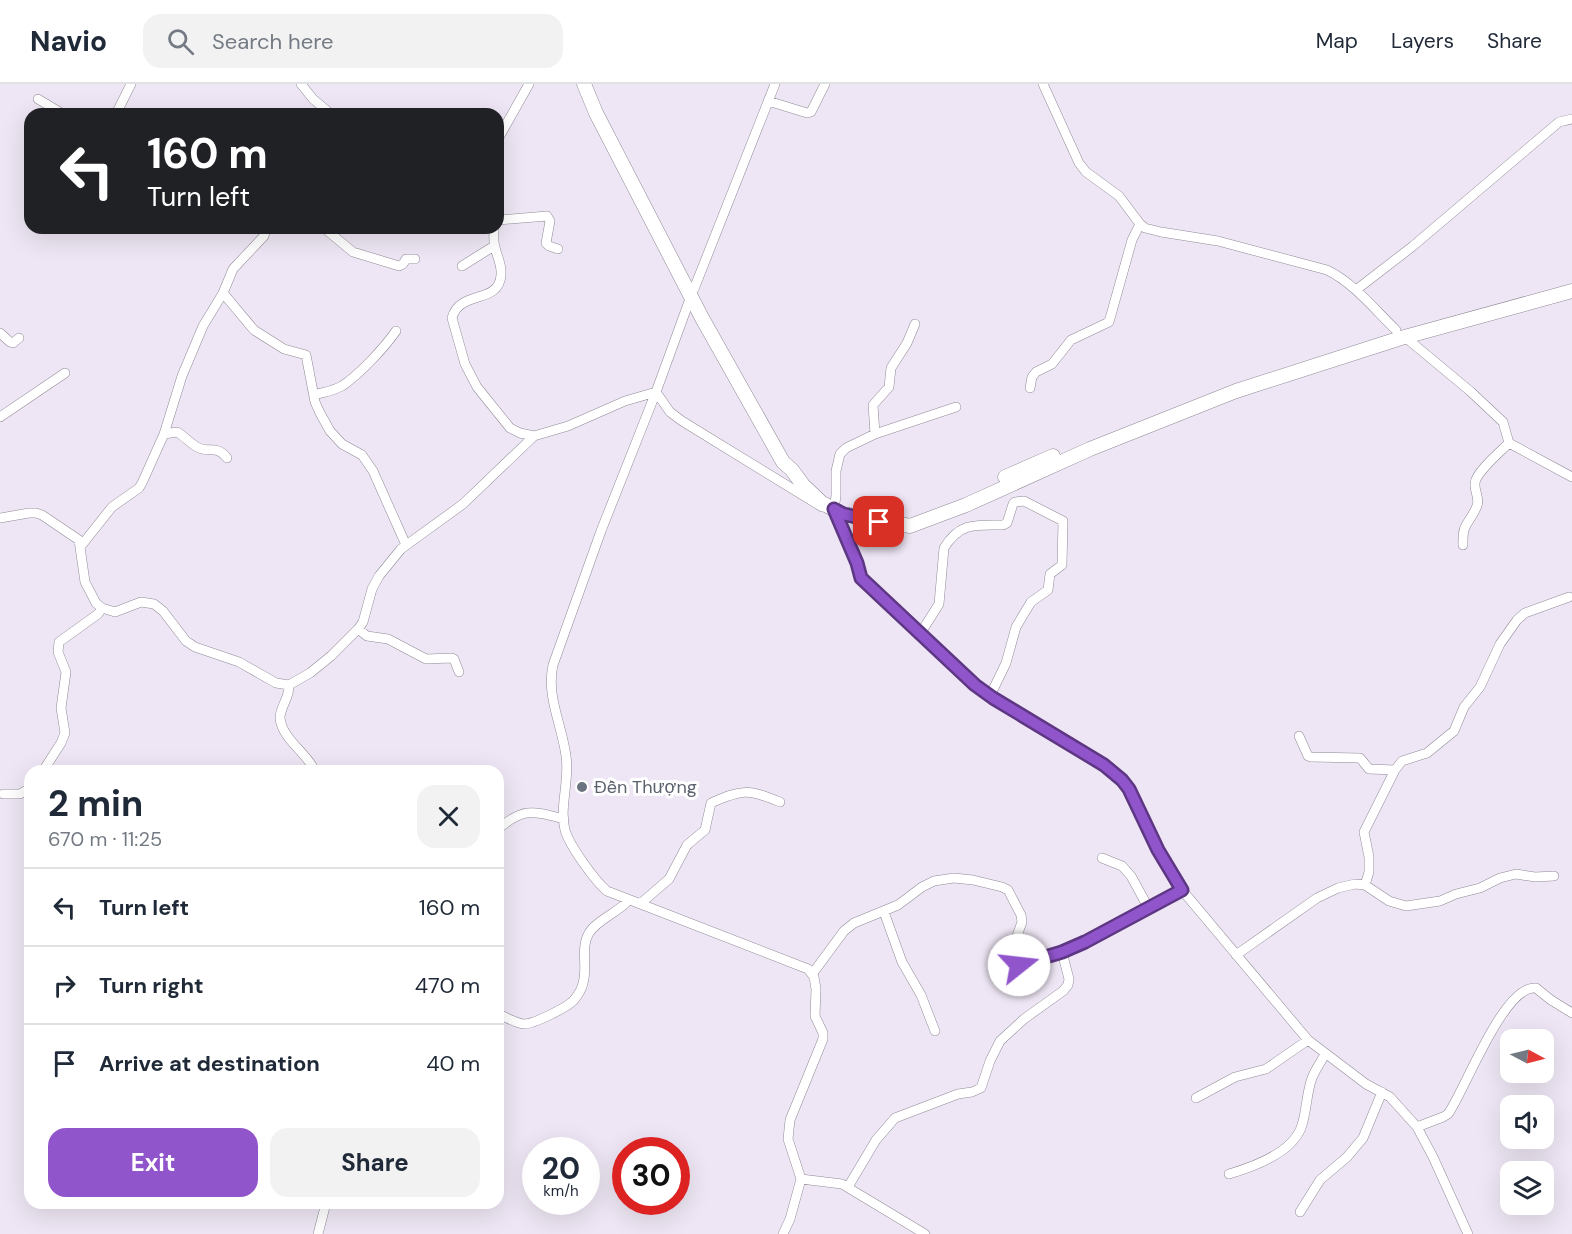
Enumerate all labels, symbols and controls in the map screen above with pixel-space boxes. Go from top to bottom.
search box [143,14,563,68]
text: Navio [30,23,107,60]
icon: search [164,25,197,58]
text: Search here [212,27,333,56]
text: Map [1316,27,1358,55]
text: Layers [1391,27,1454,55]
text: Share [1487,27,1542,55]
text: 160 m [147,126,268,181]
icon: left [48,132,126,210]
text: Turn left [147,179,250,214]
pin [853,496,904,547]
icon: arrive [862,505,895,538]
place label: Đền Thượng [594,775,697,799]
text: 2 min [48,780,143,827]
marker: Đền Thượng [575,780,589,794]
button: close [417,785,480,848]
text: 670 m · 11:25 [48,826,162,852]
icon: left [48,891,81,924]
text: Turn left [99,893,189,922]
text: 160 m [419,893,480,922]
position arrow [987,933,1051,997]
icon: right [48,969,81,1002]
text: Turn right [99,971,204,1000]
text: 470 m [415,971,480,1000]
north arrow [1500,1029,1554,1083]
map controls [1500,1029,1554,1215]
icon: arrive [48,1047,81,1080]
text: Arrive at destination [99,1049,320,1078]
text: 40 m [426,1049,480,1078]
button: sound [1500,1095,1554,1149]
button: Exit [48,1128,258,1197]
button: Share [270,1128,480,1197]
speed limit sign: 30 [612,1137,690,1215]
text: 20 [542,1149,580,1188]
button: layers [1500,1161,1554,1215]
text: km/h [543,1181,579,1201]

